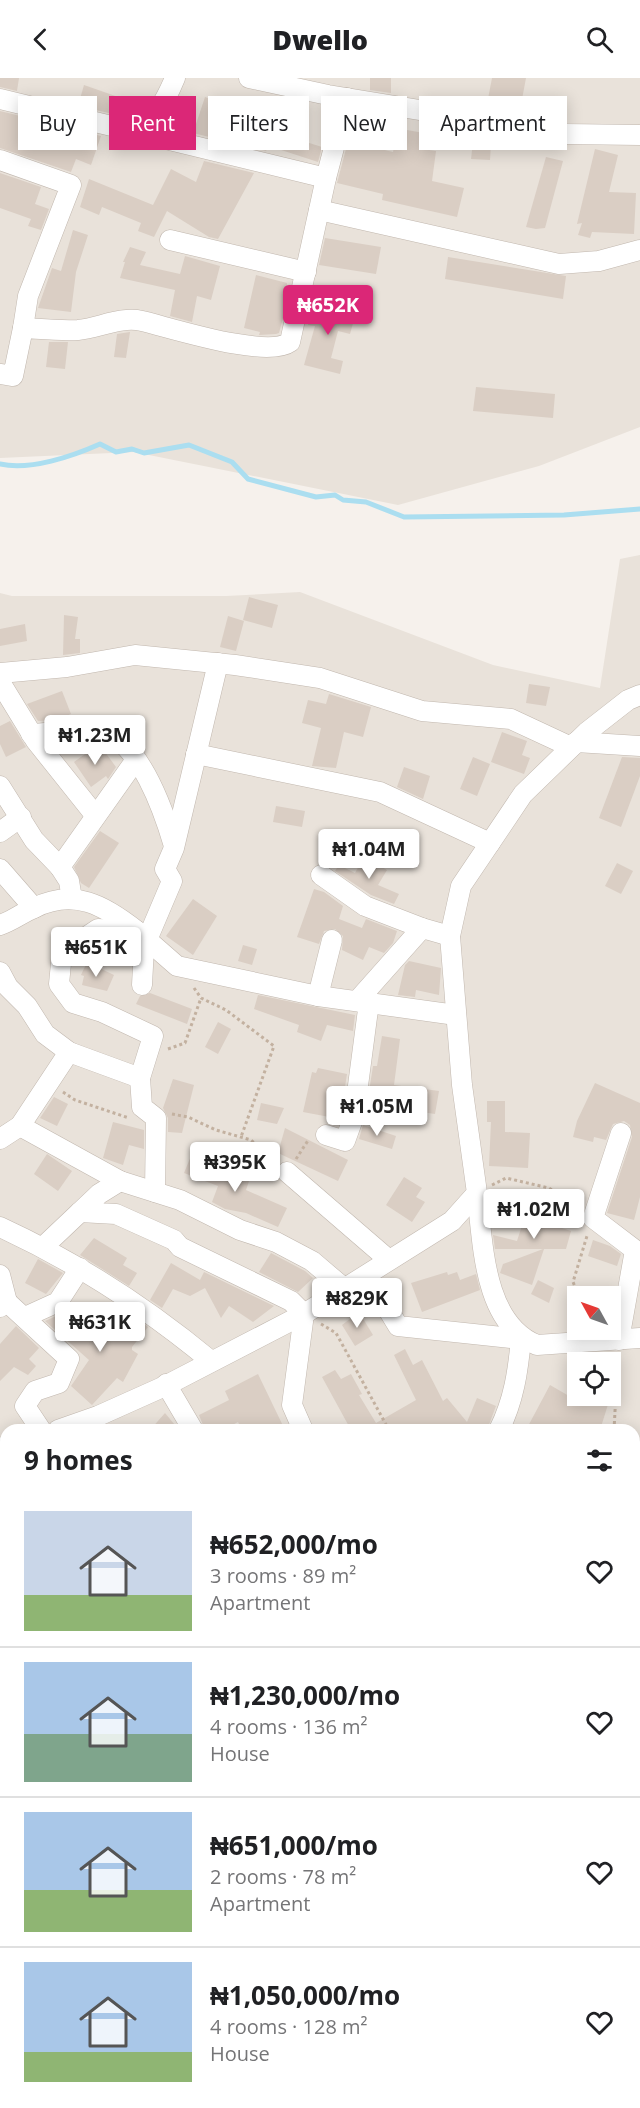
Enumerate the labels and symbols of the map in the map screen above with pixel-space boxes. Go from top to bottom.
pin: ₦652K [286,285,370,336]
pin: ₦1.23M [46,715,144,766]
pin: ₦1.04M [320,829,418,880]
pin: ₦651K [54,927,138,978]
pin: ₦1.05M [328,1086,426,1137]
pin: ₦395K [193,1142,277,1193]
pin: ₦1.02M [485,1189,583,1240]
pin: ₦829K [315,1278,399,1329]
north arrow [567,1286,621,1340]
pin: ₦631K [58,1302,142,1353]

